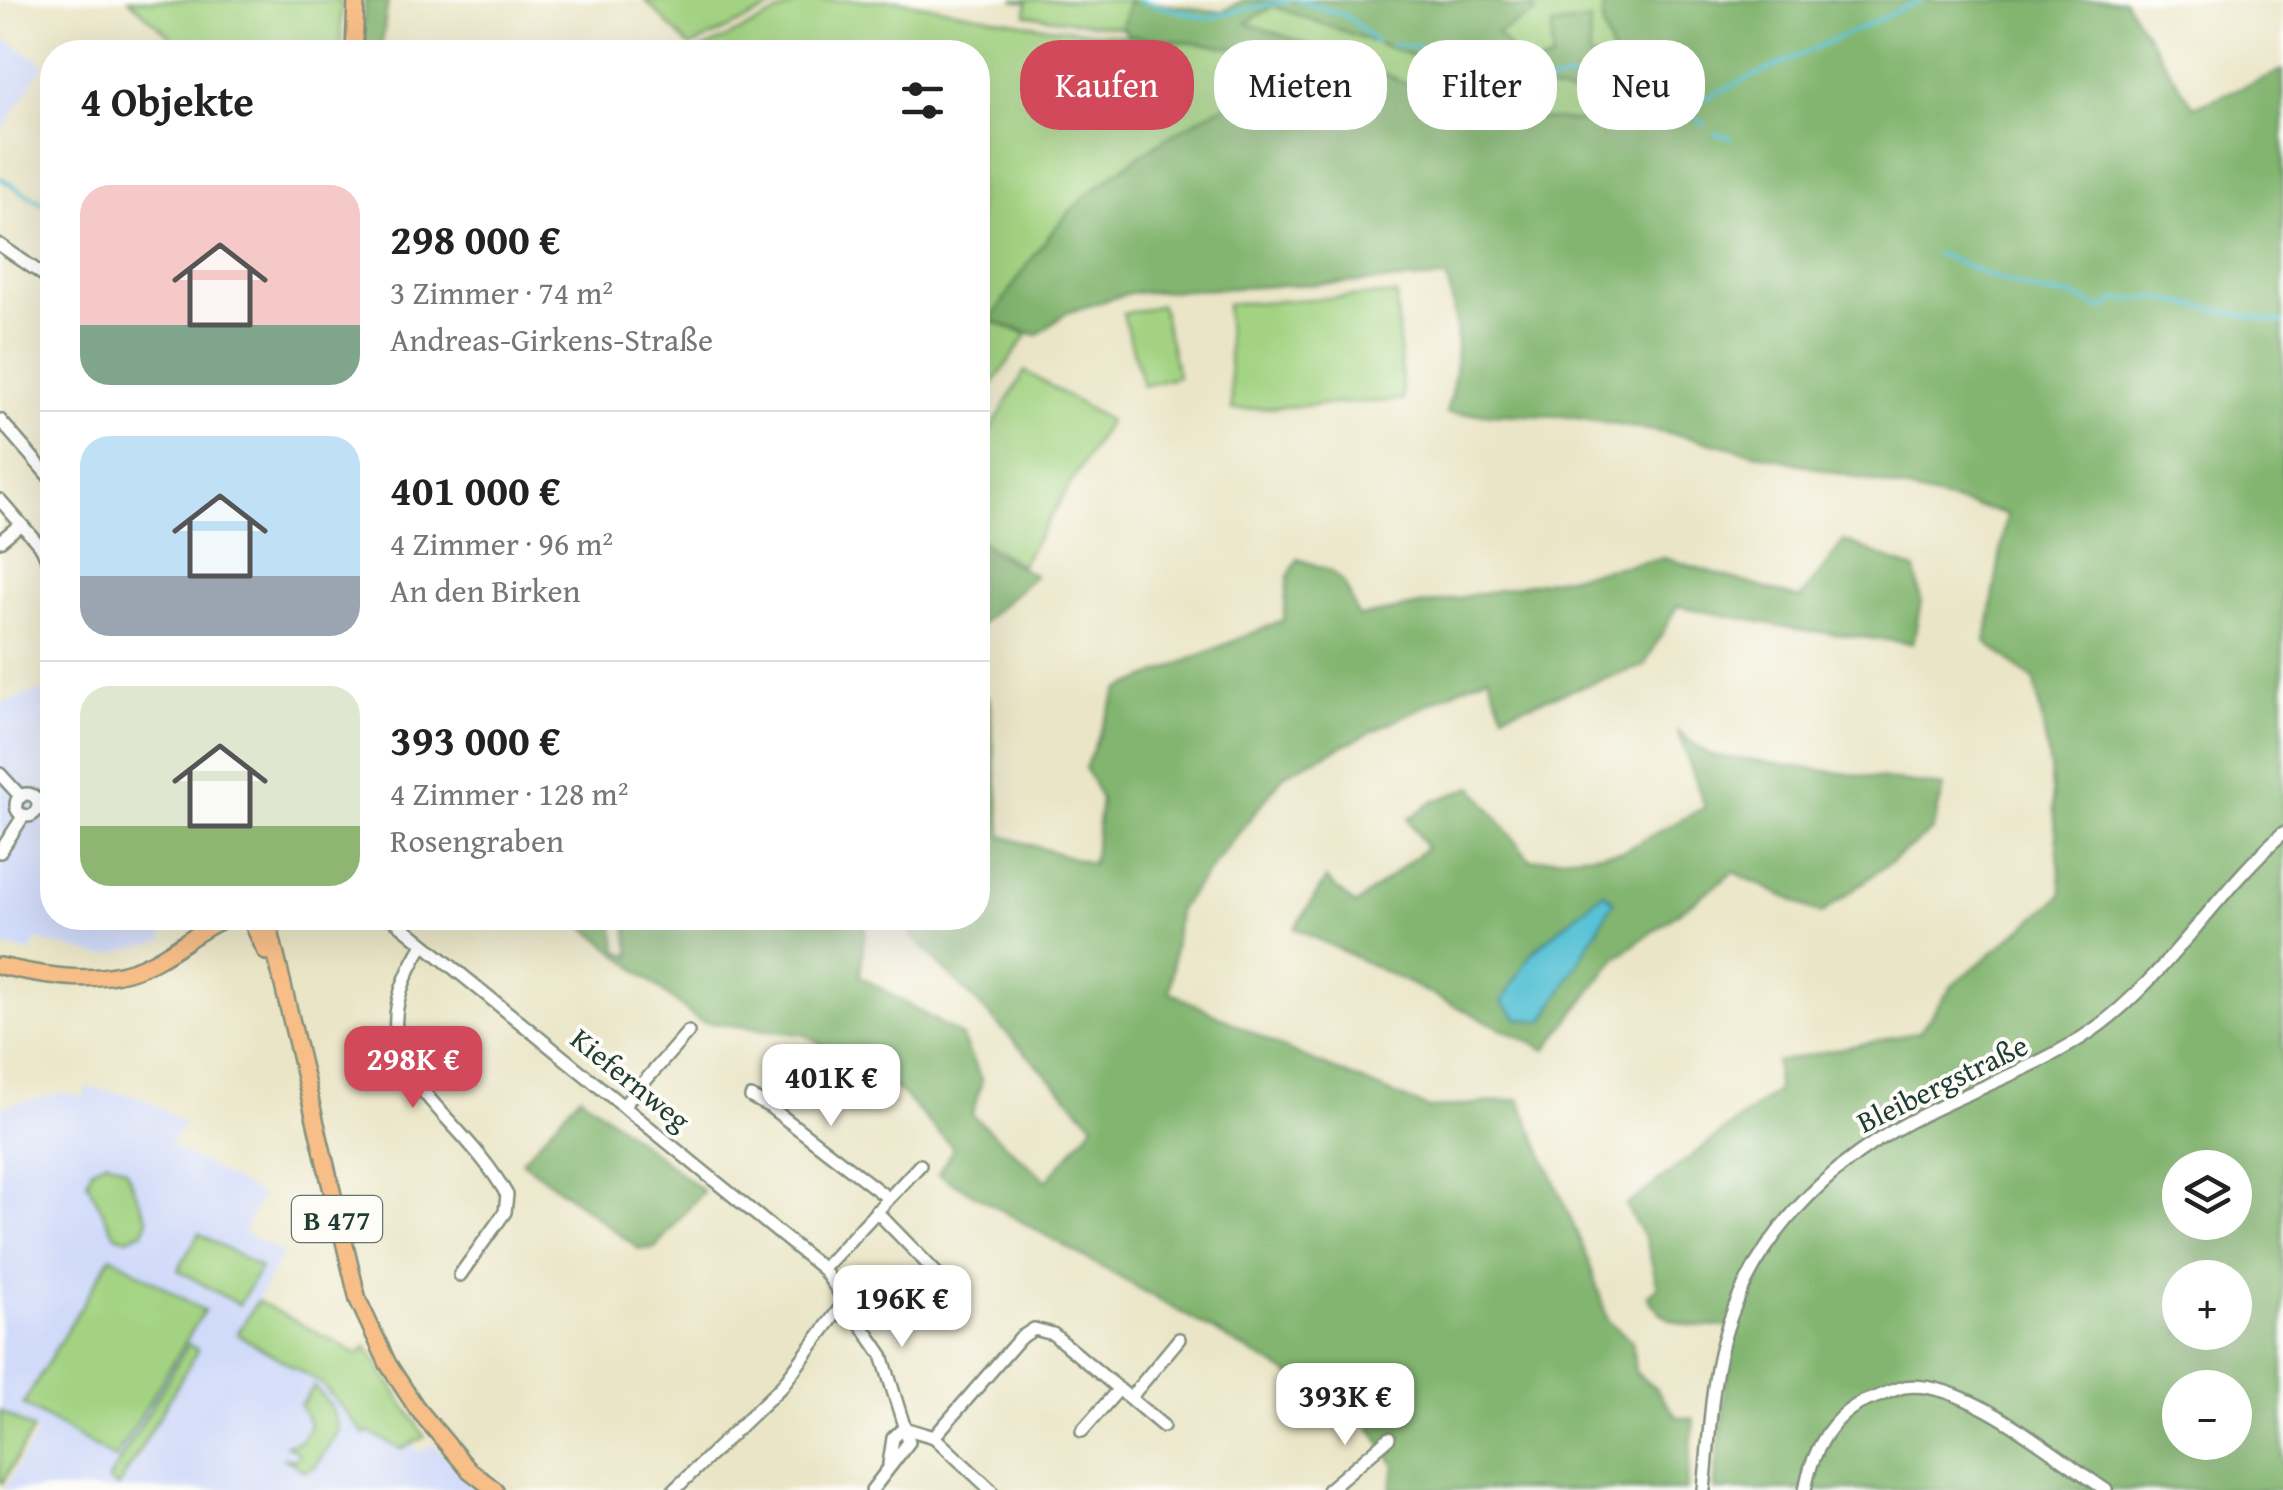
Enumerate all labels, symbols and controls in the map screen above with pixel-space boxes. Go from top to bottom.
chip: Kaufen [1020,40,1194,130]
chip: Mieten [1214,40,1387,130]
chip: Filter [1407,40,1557,130]
chip: Neu [1577,40,1705,130]
text: 4 Objekte [80,70,254,131]
icon: filters [895,73,950,128]
text: 298 000 € [390,208,561,269]
icon: home [160,225,280,345]
text: 3 Zimmer · 74 m² [390,269,613,316]
text: Andreas-Girkens-Straße [390,316,713,363]
text: 401 000 € [390,459,561,520]
icon: home [160,476,280,596]
text: 4 Zimmer · 96 m² [390,520,613,567]
text: An den Birken [390,567,580,614]
text: 393 000 € [390,709,561,770]
icon: home [160,726,280,846]
text: 4 Zimmer · 128 m² [390,770,628,817]
text: Rosengraben [390,817,564,864]
street label: Kiefernweg [562,1017,700,1141]
street label: Bleibergstraße [1849,1023,2035,1143]
pin: 298K € [332,1026,494,1111]
text: 298K € [366,1035,460,1082]
pin: 401K € [750,1044,912,1129]
text: 401K € [784,1053,878,1100]
map controls [2162,1150,2252,1460]
button: layers [2162,1150,2252,1240]
road number: B 477 [292,1196,382,1242]
button: + [2162,1260,2252,1350]
pin: 196K € [821,1265,983,1350]
text: 196K € [855,1274,949,1321]
pin: 393K € [1264,1363,1426,1448]
button: − [2162,1370,2252,1460]
text: 393K € [1298,1372,1392,1419]

